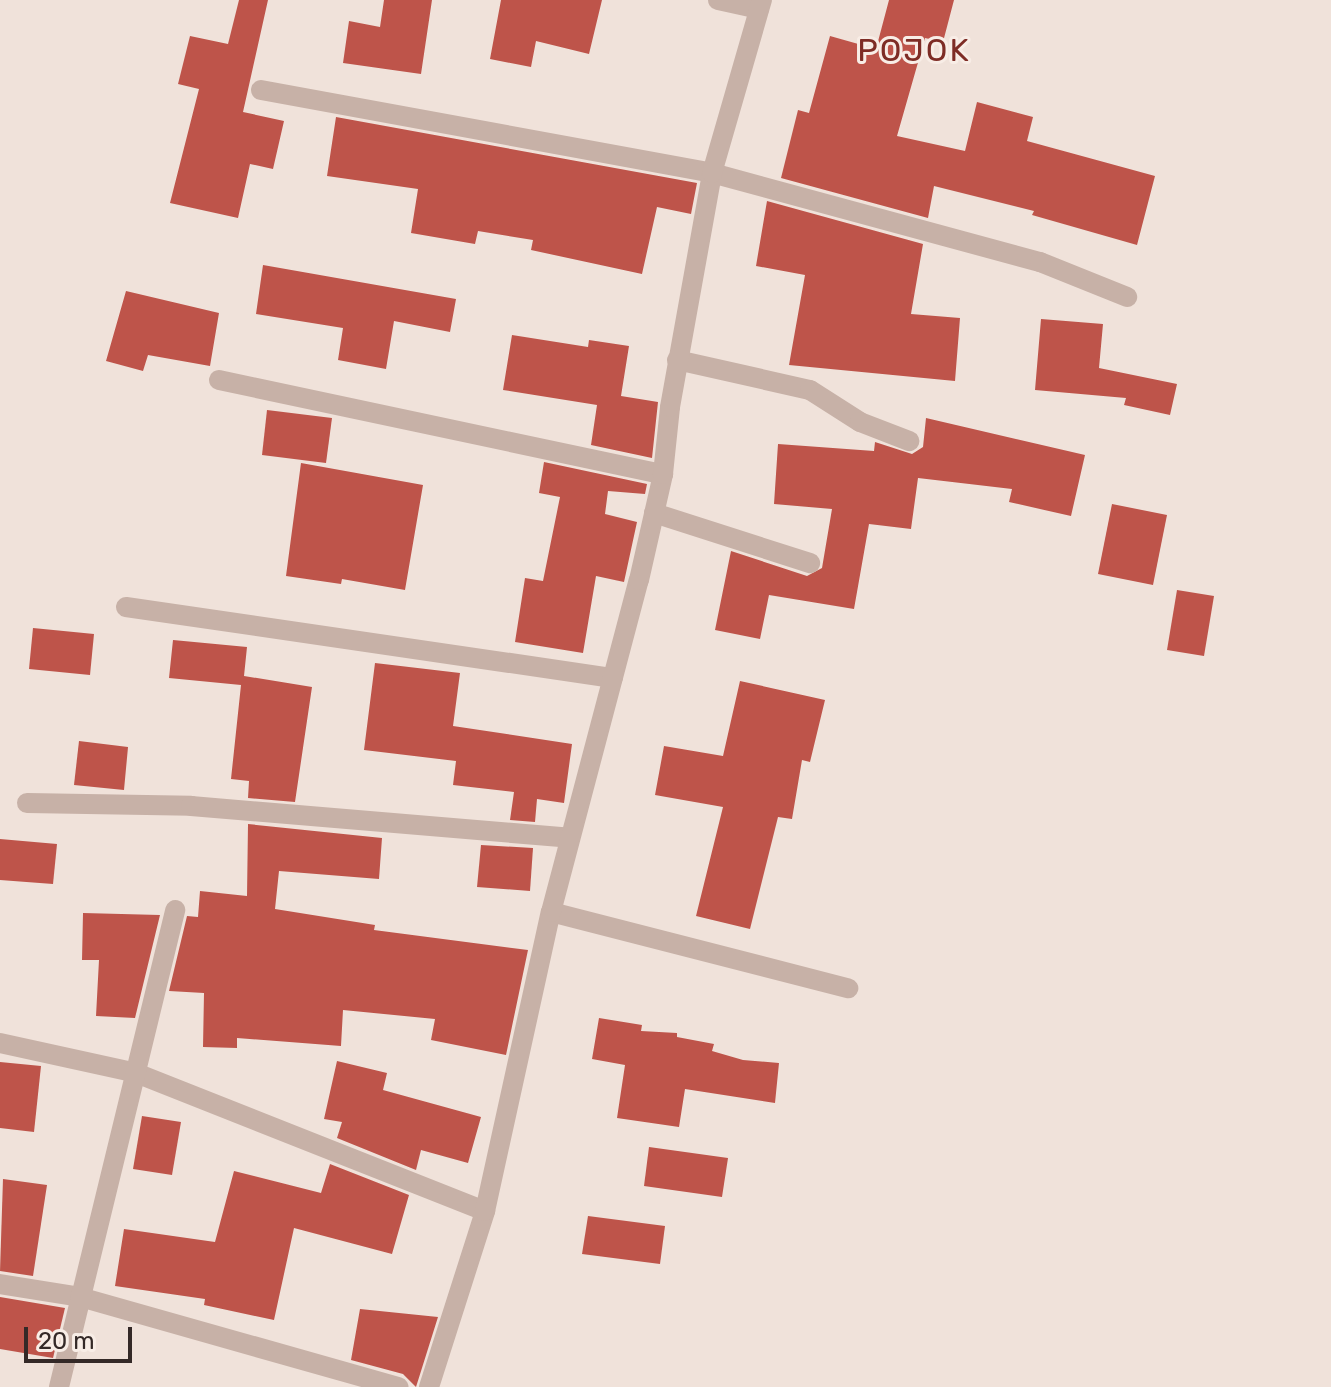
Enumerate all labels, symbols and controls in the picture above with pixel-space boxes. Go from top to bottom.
district label: POJOK [857,31,971,69]
scale bar [28,1311,136,1361]
text: 20 m [38,1327,95,1355]

